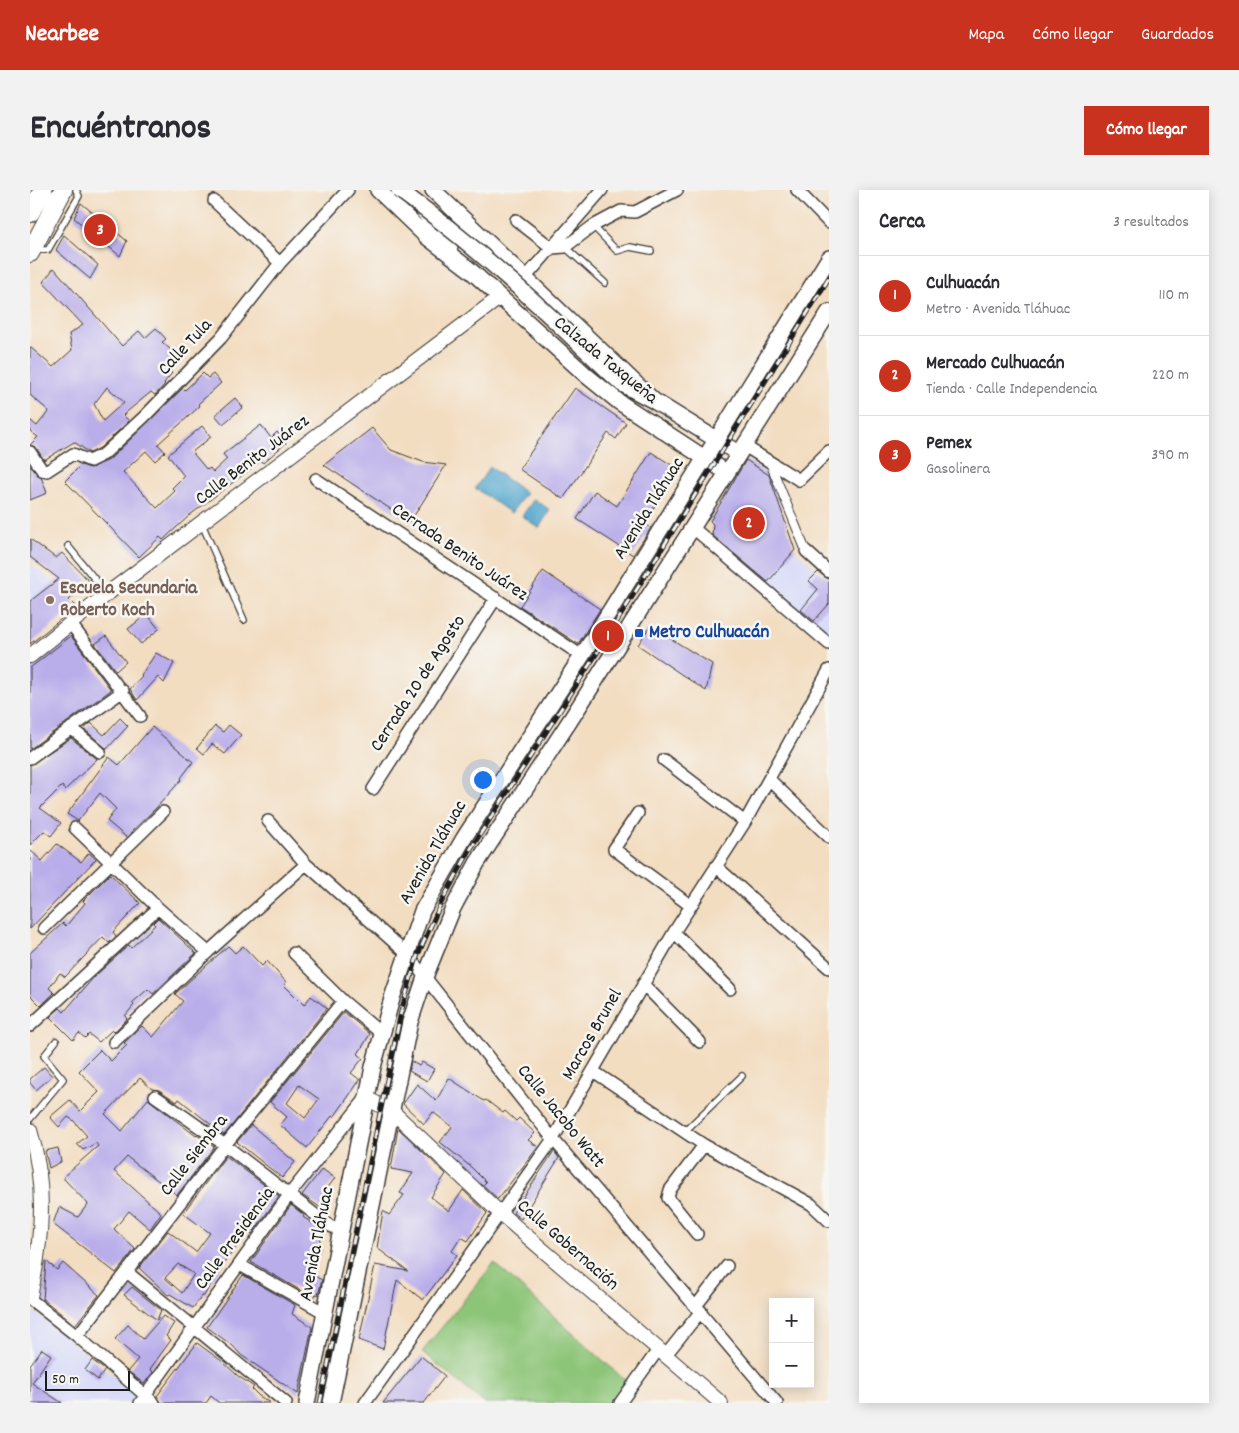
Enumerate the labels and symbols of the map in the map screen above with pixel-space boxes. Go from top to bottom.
pin: 3 [84,211,116,249]
street label: Calzada Taxqueña [547,310,664,412]
street label: Calle Tula [153,313,220,383]
street label: Calle Benito Juárez [190,409,316,513]
street label: Avenida Tláhuac [608,453,692,565]
street label: Cerrada Benito Juárez [385,497,533,609]
pin: 2 [733,504,765,542]
place label: Escuela Secundaria Roberto Koch [60,576,198,625]
marker: Escuela Secundaria Roberto Koch [44,594,56,606]
street label: Cerrada 20 de Agosto [365,610,473,758]
pin: 1 [592,617,624,655]
place label: Metro Culhuacán [649,620,769,647]
marker: Metro Culhuacán [633,627,645,639]
your location [470,767,496,793]
street label: Avenida Tláhuac [393,796,475,910]
street label: Marcos Brunel [556,984,630,1086]
street label: Calle Jacobo Watt [510,1059,610,1175]
street label: Calle Siembra [154,1108,236,1203]
street label: Calle Presidencia [189,1181,283,1296]
street label: Avenida Tláhuac [294,1184,342,1304]
street label: Calle Gobernación [510,1194,624,1298]
scale bar [45,1368,130,1391]

